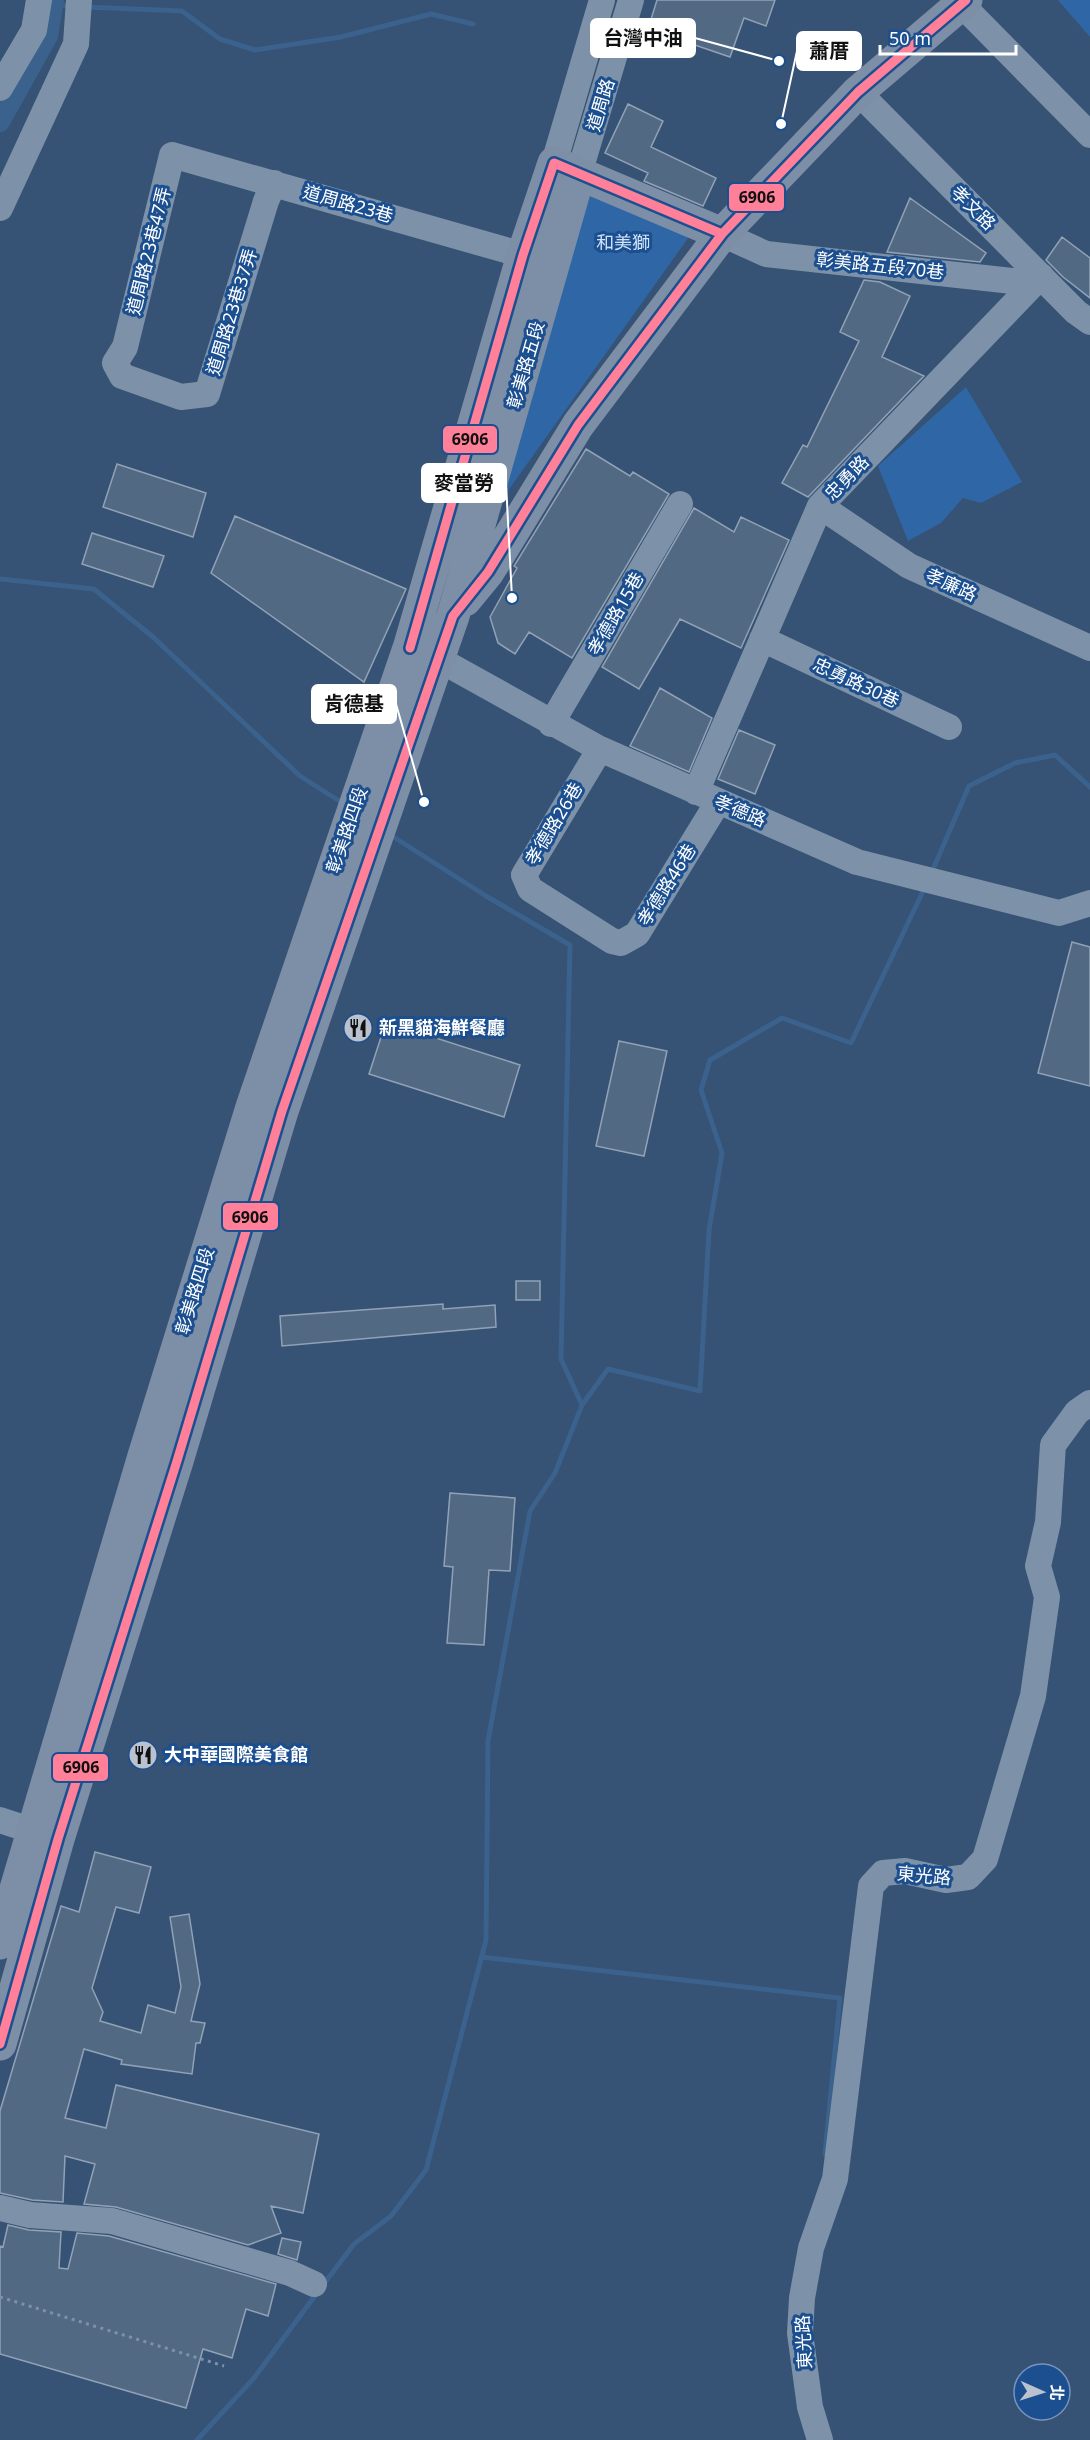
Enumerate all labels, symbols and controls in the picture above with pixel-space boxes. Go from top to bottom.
scale bar [880,18,1016,56]
callout: 台灣中油 [591,19,695,57]
text: 台灣中油 [603,24,683,51]
text: 50 m [889,26,931,50]
callout: 蕭厝 [797,32,861,70]
text: 蕭厝 [809,37,849,64]
street label: 道周路 [581,75,619,134]
street label: 道周路23巷 [300,179,396,227]
street label: 孝文路 [946,180,1001,235]
line badge: 6906 [728,183,785,212]
street label: 道周路23巷47弄 [121,184,176,317]
text: 6906 [739,186,775,208]
park label: 和美獅 [596,230,650,254]
street label: 道周路23巷37弄 [200,245,262,378]
street label: 彰美路五段70巷 [815,246,945,284]
street label: 彰美路五段 [501,318,549,411]
line badge: 6906 [442,425,498,454]
text: 6906 [452,428,488,450]
street label: 忠勇路 [819,450,874,505]
callout: 麥當勞 [422,464,506,502]
text: 麥當勞 [434,469,494,496]
street label: 孝廉路 [922,562,981,606]
street label: 孝德路15巷 [582,567,649,660]
street label: 忠勇路30巷 [809,652,903,713]
callout: 肯德基 [312,685,396,723]
text: 肯德基 [324,690,384,717]
street label: 孝德路26巷 [519,778,587,869]
street label: 彰美路四段 [320,783,372,876]
street label: 孝德路 [711,788,770,832]
street label: 孝德路46巷 [631,839,701,930]
restaurant icon: 新黑貓海鮮餐廳 [342,1012,374,1044]
place label: 新黑貓海鮮餐廳 [379,1015,505,1039]
line badge: 6906 [222,1202,279,1231]
text: 6906 [232,1206,268,1228]
street label: 彰美路四段 [169,1244,219,1337]
restaurant icon: 大中華國際美食館 [127,1739,159,1771]
place label: 大中華國際美食館 [164,1742,308,1766]
line badge: 6906 [52,1753,109,1782]
text: 6906 [63,1756,99,1778]
street label: 東光路 [896,1861,952,1889]
street label: 東光路 [790,2314,816,2370]
north arrow [1012,2362,1072,2422]
text: 北 [1046,2384,1068,2401]

